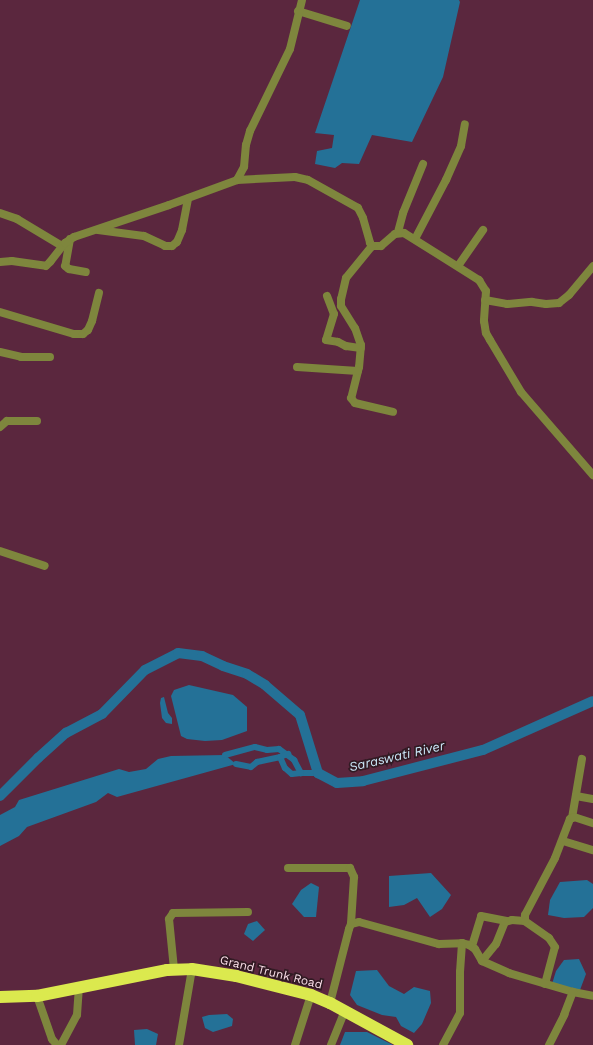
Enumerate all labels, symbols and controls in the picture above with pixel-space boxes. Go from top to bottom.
water label: Saraswati River [348,738,446,776]
street label: Grand Trunk Road [218,953,324,993]

